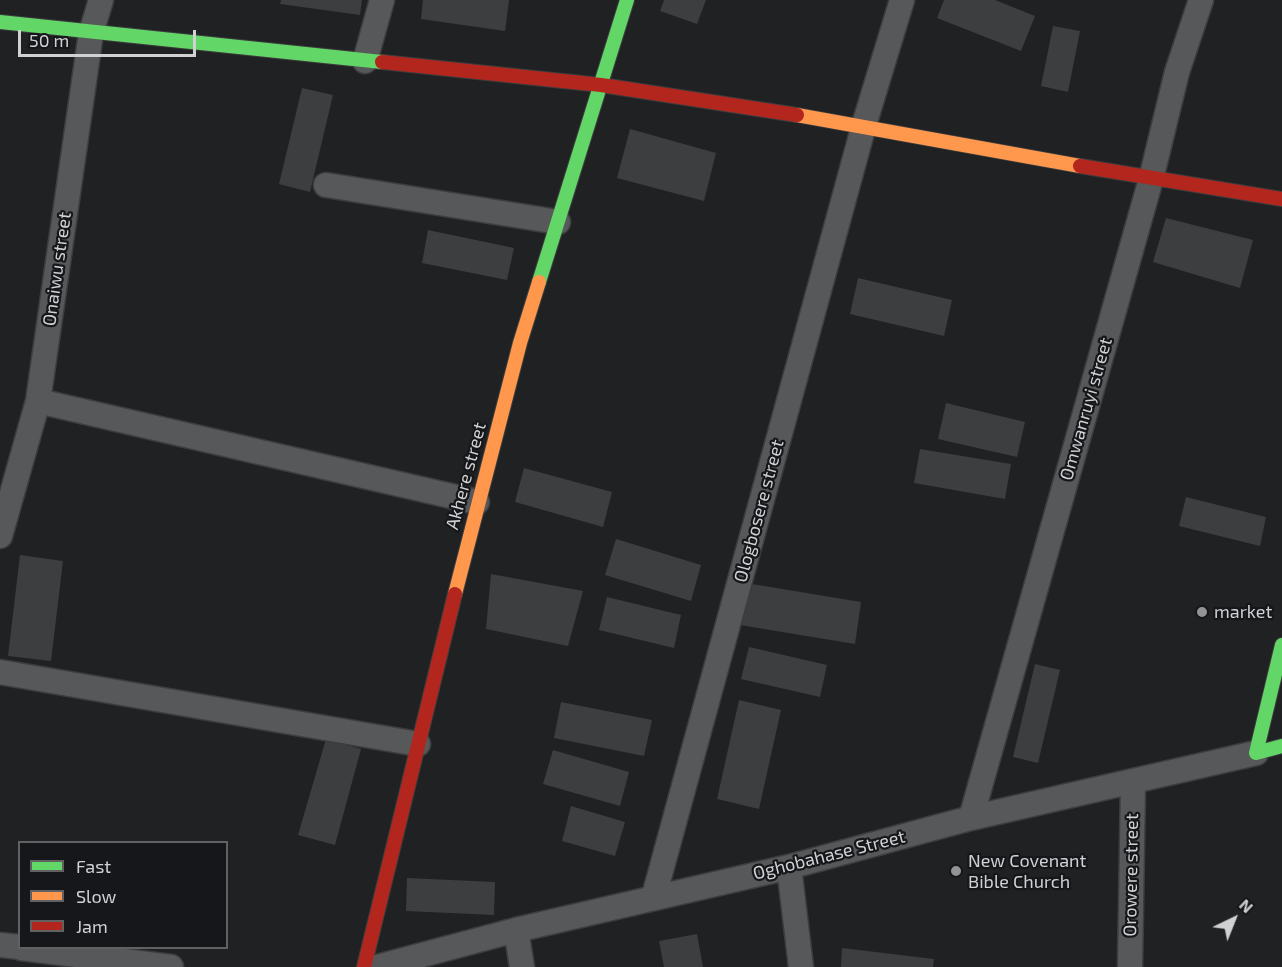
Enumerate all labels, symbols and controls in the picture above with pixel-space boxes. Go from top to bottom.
scale bar [21,18,200,56]
text: 50 m [29,29,69,51]
street label: Onaiwu street [38,211,76,327]
street label: Omwanruyi street [1055,335,1117,483]
street label: Akhere street [441,420,491,532]
street label: Ologbosere street [730,437,788,585]
place label: market [1214,601,1272,623]
marker: market [1195,605,1209,619]
street label: Orowere street [1119,813,1143,937]
street label: Oghobahase Street [751,826,907,884]
legend [18,841,228,949]
place label: New Covenant Bible Church [968,850,1086,892]
text: Fast [76,855,111,877]
marker: New Covenant Bible Church [949,864,963,878]
text: Slow [76,885,116,907]
north arrow [1204,889,1264,949]
text: N [1236,895,1257,916]
text: Jam [76,915,108,937]

